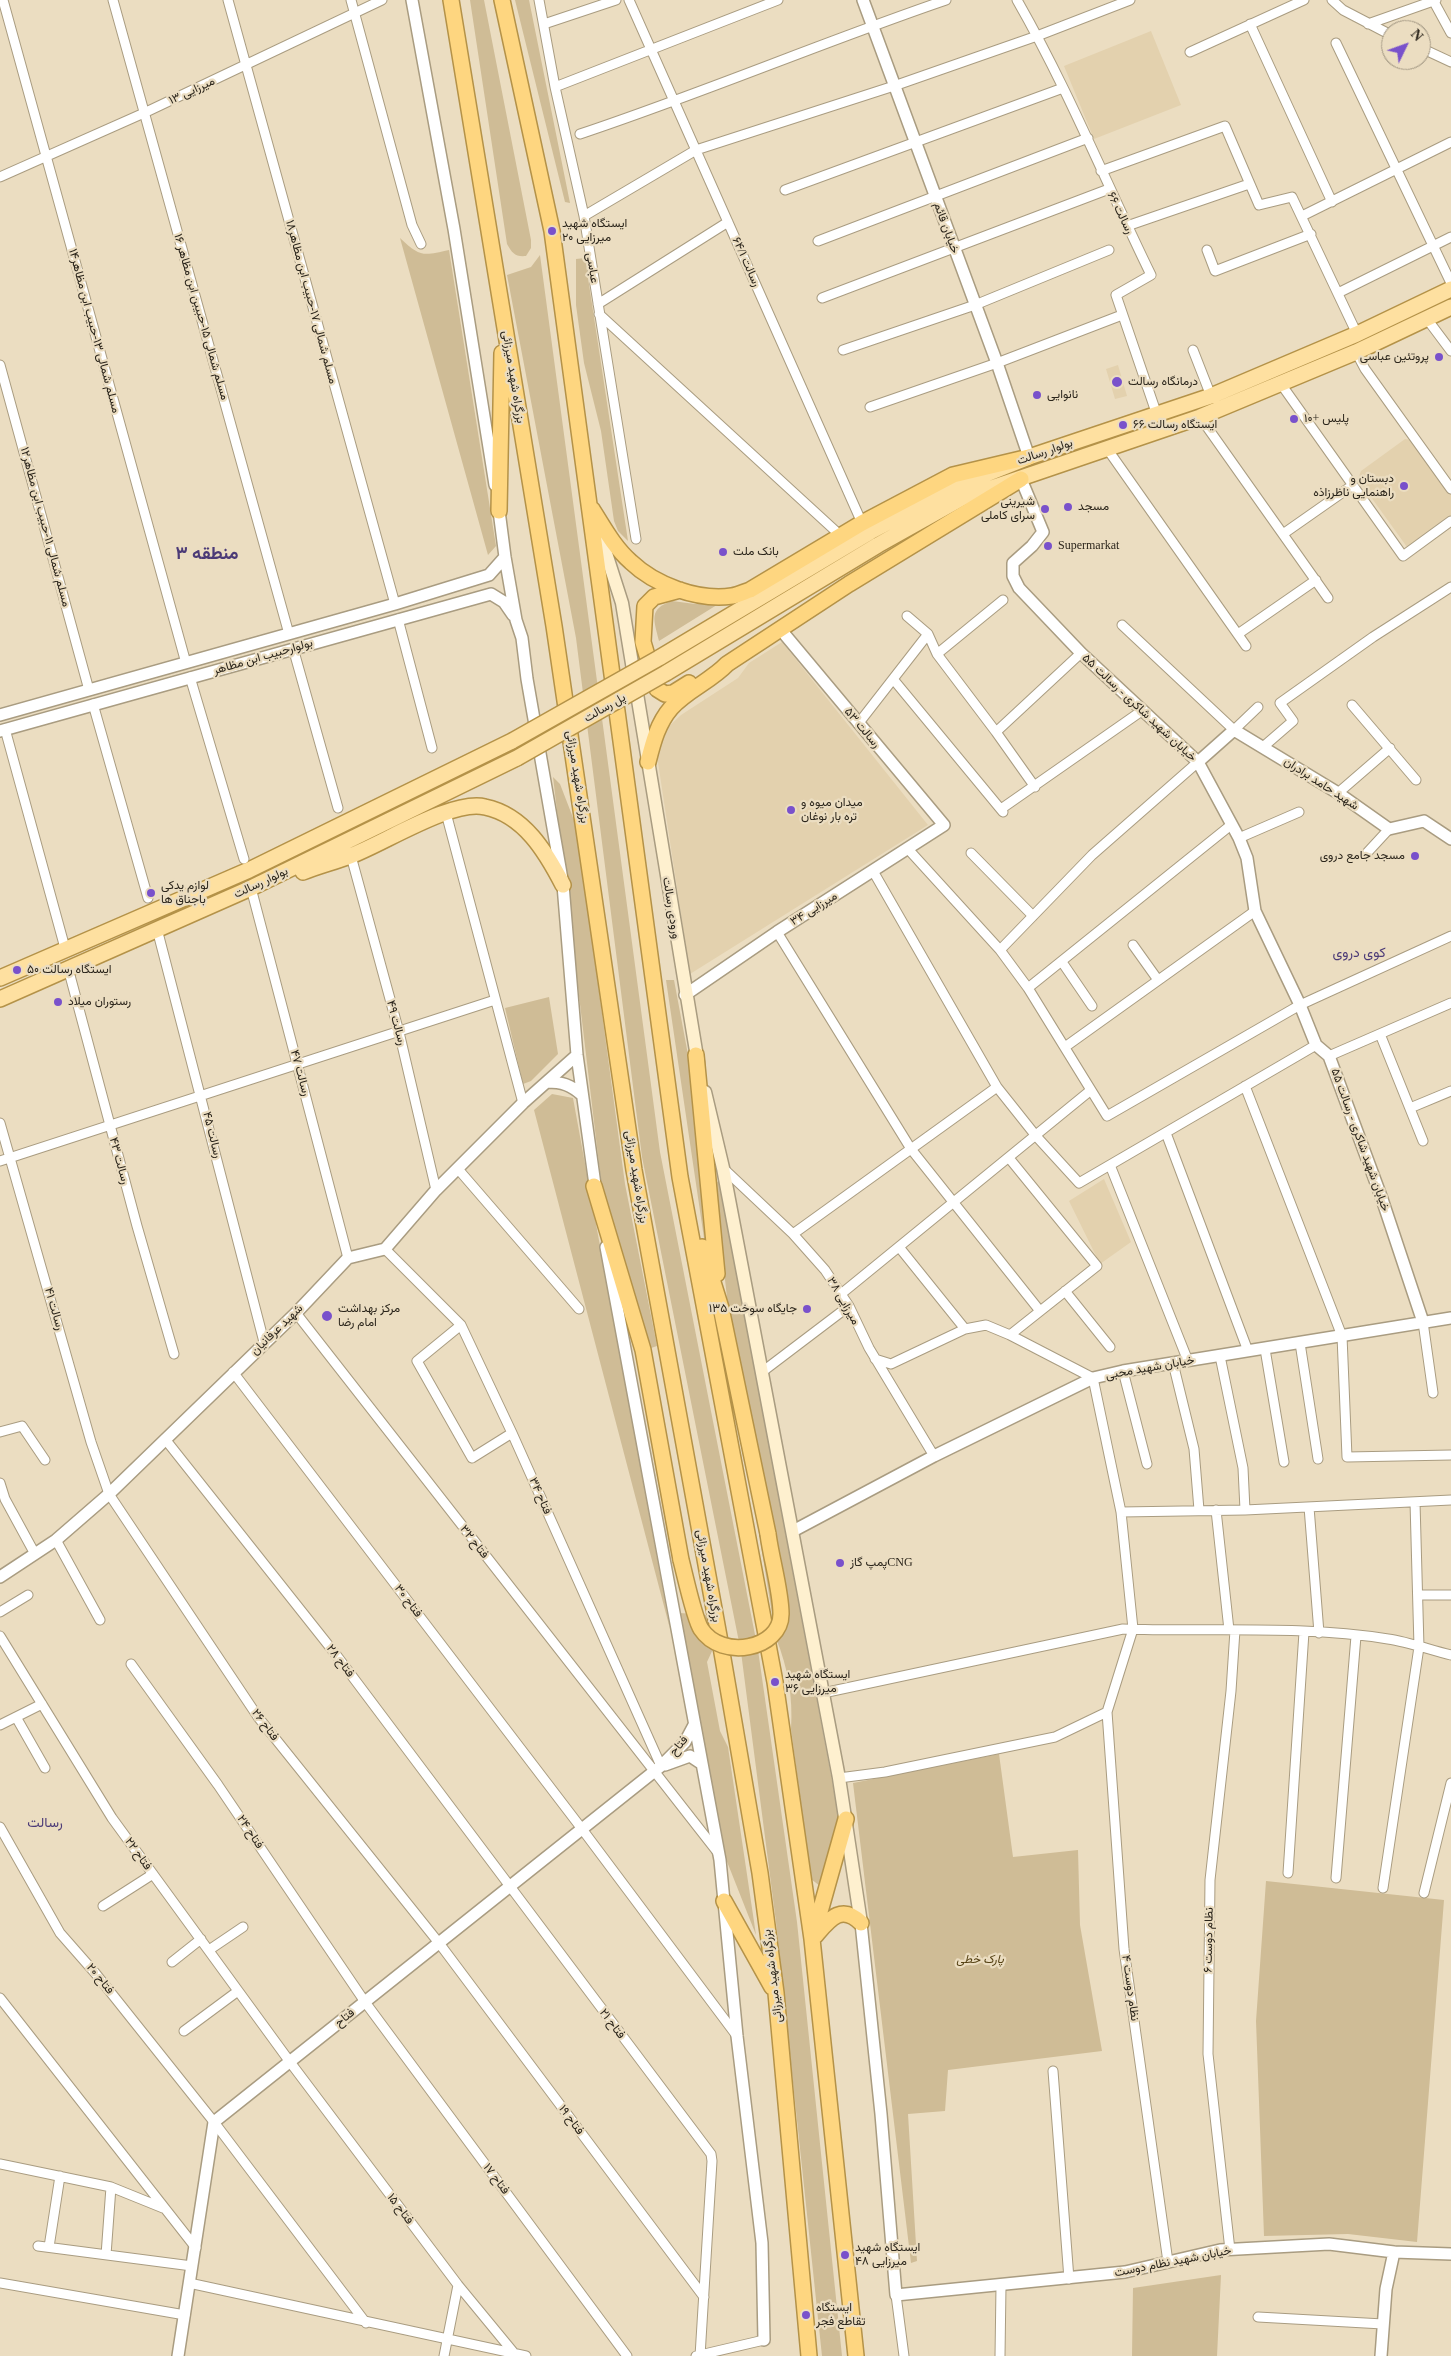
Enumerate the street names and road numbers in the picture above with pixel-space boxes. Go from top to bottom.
street label: میرزایی ۱۳ [167,74,217,108]
street label: رسالت ۶۶ [1104,190,1136,236]
street label: خیابان قائم [930,201,962,255]
street label: مسلم شمالی ۱۷-حبیب ابن مظاهر۱۸ [282,219,340,385]
street label: مسلم شمالی ۱۵-حبیبن ابن مظاهر ۱۶ [170,232,232,402]
street label: رسالت ۶۴/۱ [729,235,763,289]
street label: مسلم شمالی ۱۳-حبیب ابن مظاهر۱۴ [65,247,123,415]
street label: عباسی [582,252,602,284]
street label: بزرگراه شهید میرزائی [499,330,527,424]
street label: بولوار رسالت [1015,436,1075,468]
street label: مسلم شمالی ۱۱-حبیب ابن مظاهر۱۲ [17,446,73,608]
street label: بولوارحبیب ابن مظاهر [212,636,314,678]
street label: خیابان شهید شاکری - رسالت ۵۵ [1079,651,1199,765]
street label: پل رسالت [582,690,628,726]
street label: رسالت ۵۳ [841,705,883,751]
street label: بزرگراه شهید میرزائی [563,730,591,824]
street label: شهید حامد برادران [1281,754,1361,814]
street label: بولوار رسالت [232,864,290,902]
street label: ورودی رسالت [659,876,683,940]
street label: میرزایی ۳۴ [788,889,840,929]
street label: رسالت ۴۹ [383,999,409,1047]
street label: رسالت ۴۷ [287,1048,313,1098]
street label: خیابان شهید شاکری - رسالت ۵۵ [1327,1067,1393,1213]
street label: رسالت ۴۵ [199,1110,225,1160]
street label: بزرگراه شهید میرزائی [622,1130,650,1224]
street label: رسالت ۴۳ [106,1136,132,1186]
street label: میرزایی ۳۸ [824,1275,862,1327]
street label: رسالت ۴۱ [41,1286,67,1332]
street label: شهید عرفانیان [248,1302,306,1358]
street label: خیابان شهید محبی [1104,1353,1196,1383]
street label: فتاح ۳۴ [525,1475,555,1517]
street label: فتاح ۳۲ [456,1522,492,1562]
street label: بزرگراه شهید میرزائی [693,1529,723,1623]
street label: فتاح ۳۰ [391,1582,425,1620]
street label: فتاح ۲۸ [323,1642,357,1680]
street label: فتاح ۲۶ [248,1706,282,1744]
street label: فتاح [667,1733,691,1759]
street label: فتاح ۲۴ [234,1812,266,1852]
street label: فتاح ۲۲ [121,1835,155,1873]
street label: نظام دوست ۶ [1201,1907,1217,1973]
street label: بزرگراه شهید میرزائی [760,1929,786,2023]
street label: نظام دوست ۴ [1118,1954,1142,2022]
street label: فتاح ۲۰ [83,1961,117,1997]
street label: فتاح [332,2006,358,2030]
street label: فتاح ۲۱ [596,2006,628,2042]
street label: فتاح ۱۹ [555,2102,587,2138]
street label: فتاح ۱۷ [480,2161,512,2197]
street label: فتاح ۱۵ [384,2191,416,2227]
street label: خیابان شهید نظام دوست [1113,2244,1233,2280]

